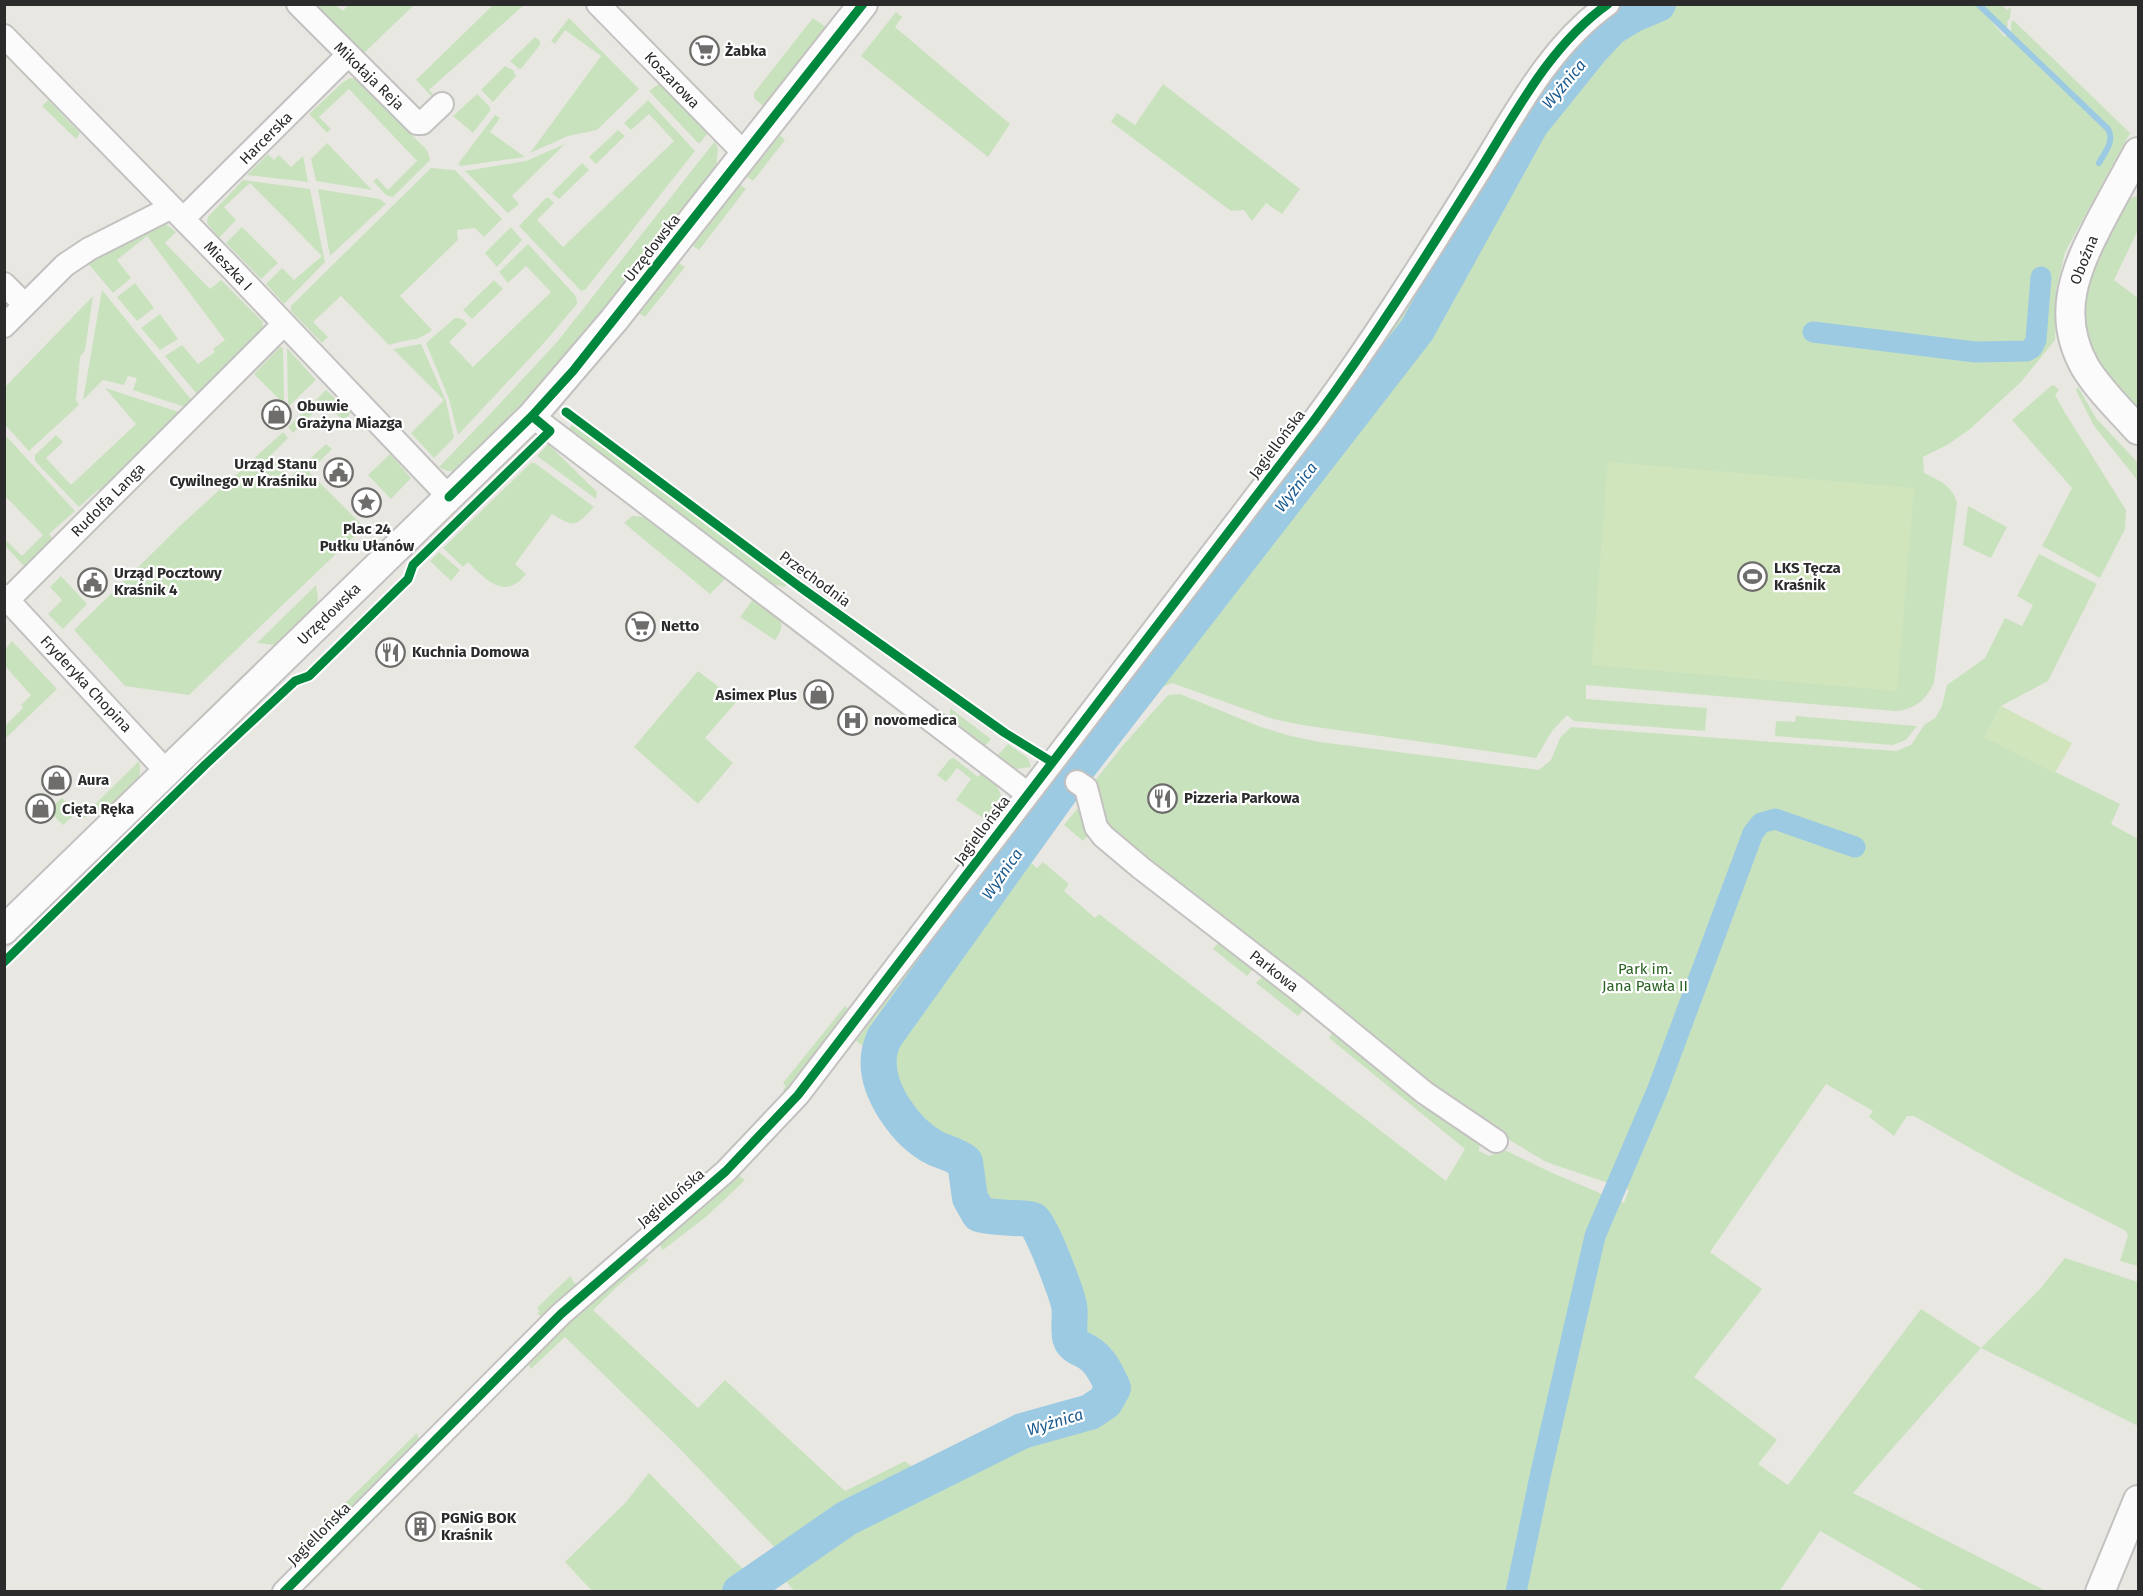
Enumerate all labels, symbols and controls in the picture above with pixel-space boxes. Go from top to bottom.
supermarket icon: Żabka [688,35,720,67]
street label: Mikołaja Reja [330,38,408,114]
place label: Żabka [725,42,766,60]
street label: Koszarowa [641,48,703,112]
water label: Wyżnica [1538,56,1590,112]
street label: Harcerska [236,108,296,168]
street label: Urzędowska [620,210,684,286]
street label: Oboźna [2066,233,2102,287]
street label: Mieszka I [200,238,256,294]
place label: Obuwie Grażyna Miazga [297,397,403,432]
shop icon: Obuwie Grażyna Miazga [260,399,292,431]
street label: Jagiellońska [1245,406,1309,482]
place label: Urząd Stanu Cywilnego w Kraśniku [170,455,317,490]
public building icon: Urząd Stanu Cywilnego w Kraśniku [322,457,354,489]
water label: Wyżnica [1271,458,1321,516]
street label: Rudolfa Langa [67,459,149,541]
place icon: Plac 24 Pułku Ułanów [351,486,383,518]
place label: Plac 24 Pułku Ułanów [320,520,415,555]
street label: Przechodnia [776,547,854,611]
place label: LKS Tęcza Kraśnik [1774,559,1841,594]
sports icon: LKS Tęcza Kraśnik [1737,561,1769,593]
place label: Urząd Pocztowy Kraśnik 4 [114,564,222,599]
public building icon: Urząd Pocztowy Kraśnik 4 [77,566,109,598]
street label: Urzędowska [294,579,364,649]
supermarket icon: Netto [624,610,656,642]
place label: Netto [661,617,700,635]
street label: Fryderyka Chopina [37,632,135,736]
restaurant icon: Kuchnia Domowa [375,636,407,668]
place label: Kuchnia Domowa [412,643,530,661]
shop icon: Asimex Plus [802,679,834,711]
place label: Asimex Plus [715,686,797,704]
hospital icon: novomedica [837,704,869,736]
place label: novomedica [874,711,957,729]
shop icon: Aura [41,764,73,796]
place label: Aura [77,771,109,789]
restaurant icon: Pizzeria Parkowa [1147,782,1179,814]
place label: Pizzeria Parkowa [1184,789,1300,807]
street label: Jagiellońska [950,792,1014,868]
shop icon: Cięta Ręka [25,793,57,825]
place label: Cięta Ręka [62,800,134,818]
water label: Wyżnica [978,845,1026,903]
street label: Parkowa [1246,946,1302,996]
park label: Park im. Jana Pawła II [1602,960,1688,995]
street label: Jagiellońska [634,1165,708,1231]
water label: Wyżnica [1025,1404,1085,1440]
street label: Jagiellońska [284,1499,354,1569]
place label: PGNiG BOK Kraśnik [441,1509,517,1544]
building icon: PGNiG BOK Kraśnik [404,1511,436,1543]

